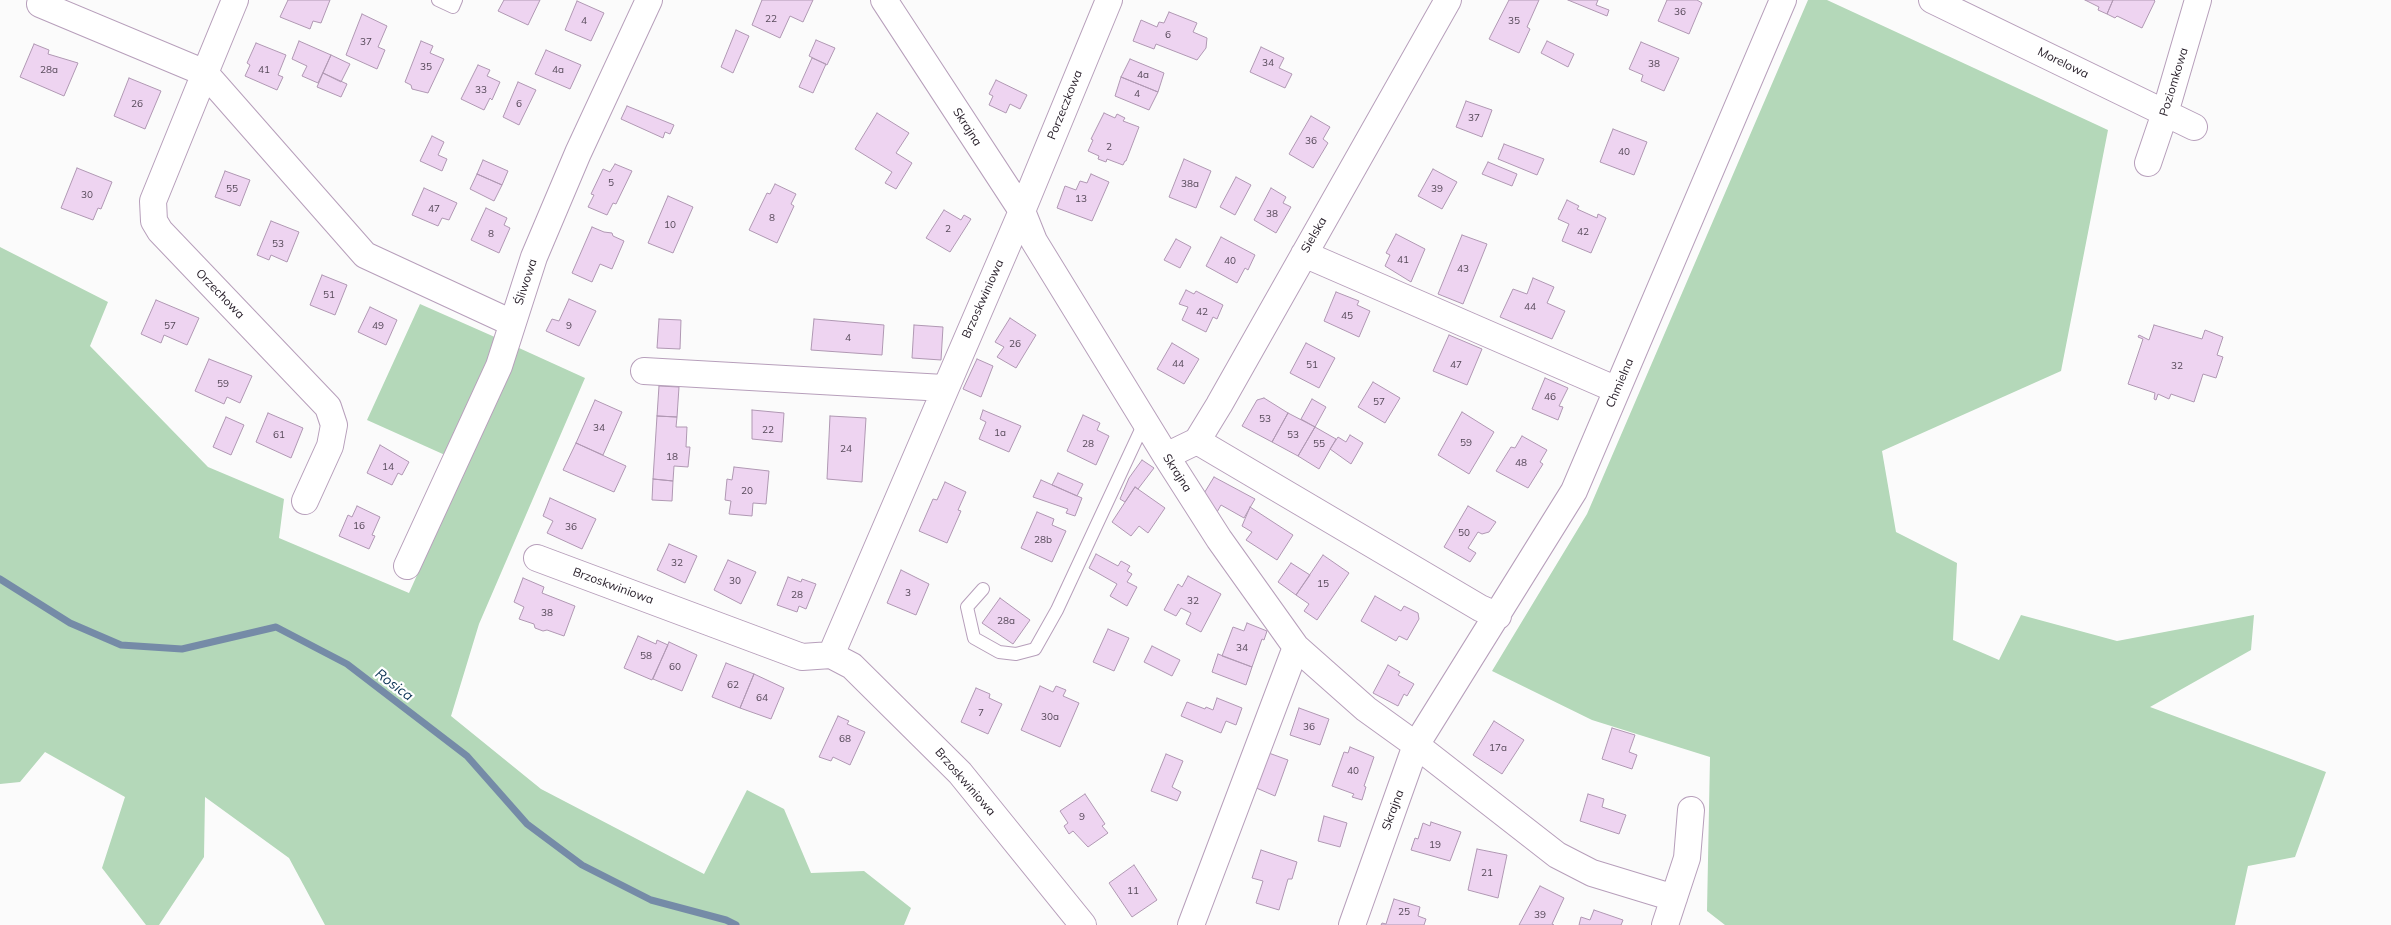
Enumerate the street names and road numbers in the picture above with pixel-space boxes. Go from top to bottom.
street label: Morelowa [2035,44,2091,82]
street label: Poziomkowa [2157,46,2191,118]
street label: Porzeczkowa [1044,68,1086,142]
street label: Skrajna [949,105,985,149]
street label: Sielska [1298,215,1330,255]
street label: Śliwowa [512,257,540,307]
street label: Brzoskwiniowa [959,257,1007,341]
street label: Orzechowa [193,266,247,322]
street label: Chmielna [1603,356,1637,410]
street label: Skrajna [1159,451,1195,495]
street label: Brzoskwiniowa [571,565,655,607]
street label: Brzoskwiniowa [932,745,998,819]
street label: Skrajna [1379,788,1407,832]

